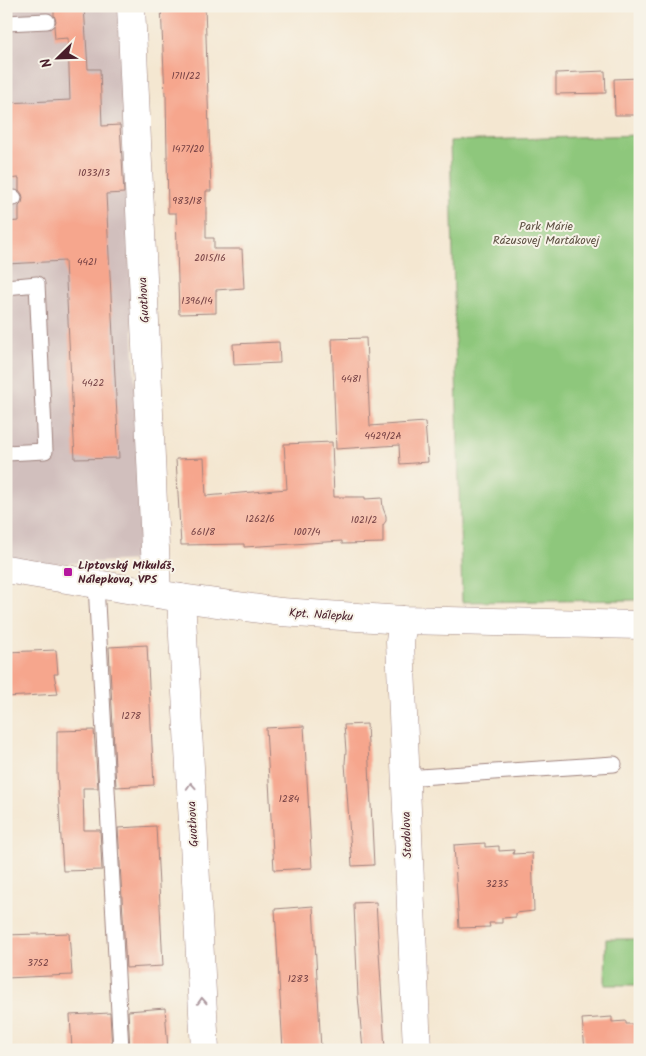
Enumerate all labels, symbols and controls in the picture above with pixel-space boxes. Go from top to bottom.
north arrow [32,32,82,82]
text: N [35,54,59,71]
house number: 1711/22 [171,68,201,84]
house number: 1477/20 [172,141,204,157]
house number: 1033/13 [78,165,110,181]
house number: 983/18 [172,193,203,209]
park label: Park Márie Rázusovej Martákovej [493,217,600,250]
house number: 2015/16 [194,250,226,266]
house number: 4421 [77,254,97,270]
street label: Guothova [133,276,155,323]
house number: 1396/14 [181,293,213,309]
house number: 4481 [341,371,361,387]
house number: 4422 [82,375,105,391]
house number: 4429/2A [364,428,402,444]
house number: 1262/6 [245,511,275,527]
house number: 1021/2 [351,512,377,528]
house number: 661/8 [191,524,216,540]
house number: 1007/4 [294,524,321,540]
place label: Liptovský Mikuláš, Nálepkova, VPS [78,556,175,589]
marker: Liptovský Mikuláš, Nálepkova, VPS [62,566,74,578]
street label: Kpt. Nálepku [288,603,354,627]
house number: 1278 [121,708,142,724]
one-way arrow [186,782,197,790]
house number: 1284 [279,791,300,807]
street label: Guothova [182,800,204,847]
street label: Stodolova [397,811,417,859]
house number: 3235 [486,876,509,892]
house number: 3752 [27,955,49,971]
house number: 1283 [288,971,309,987]
one-way arrow [197,997,207,1004]

